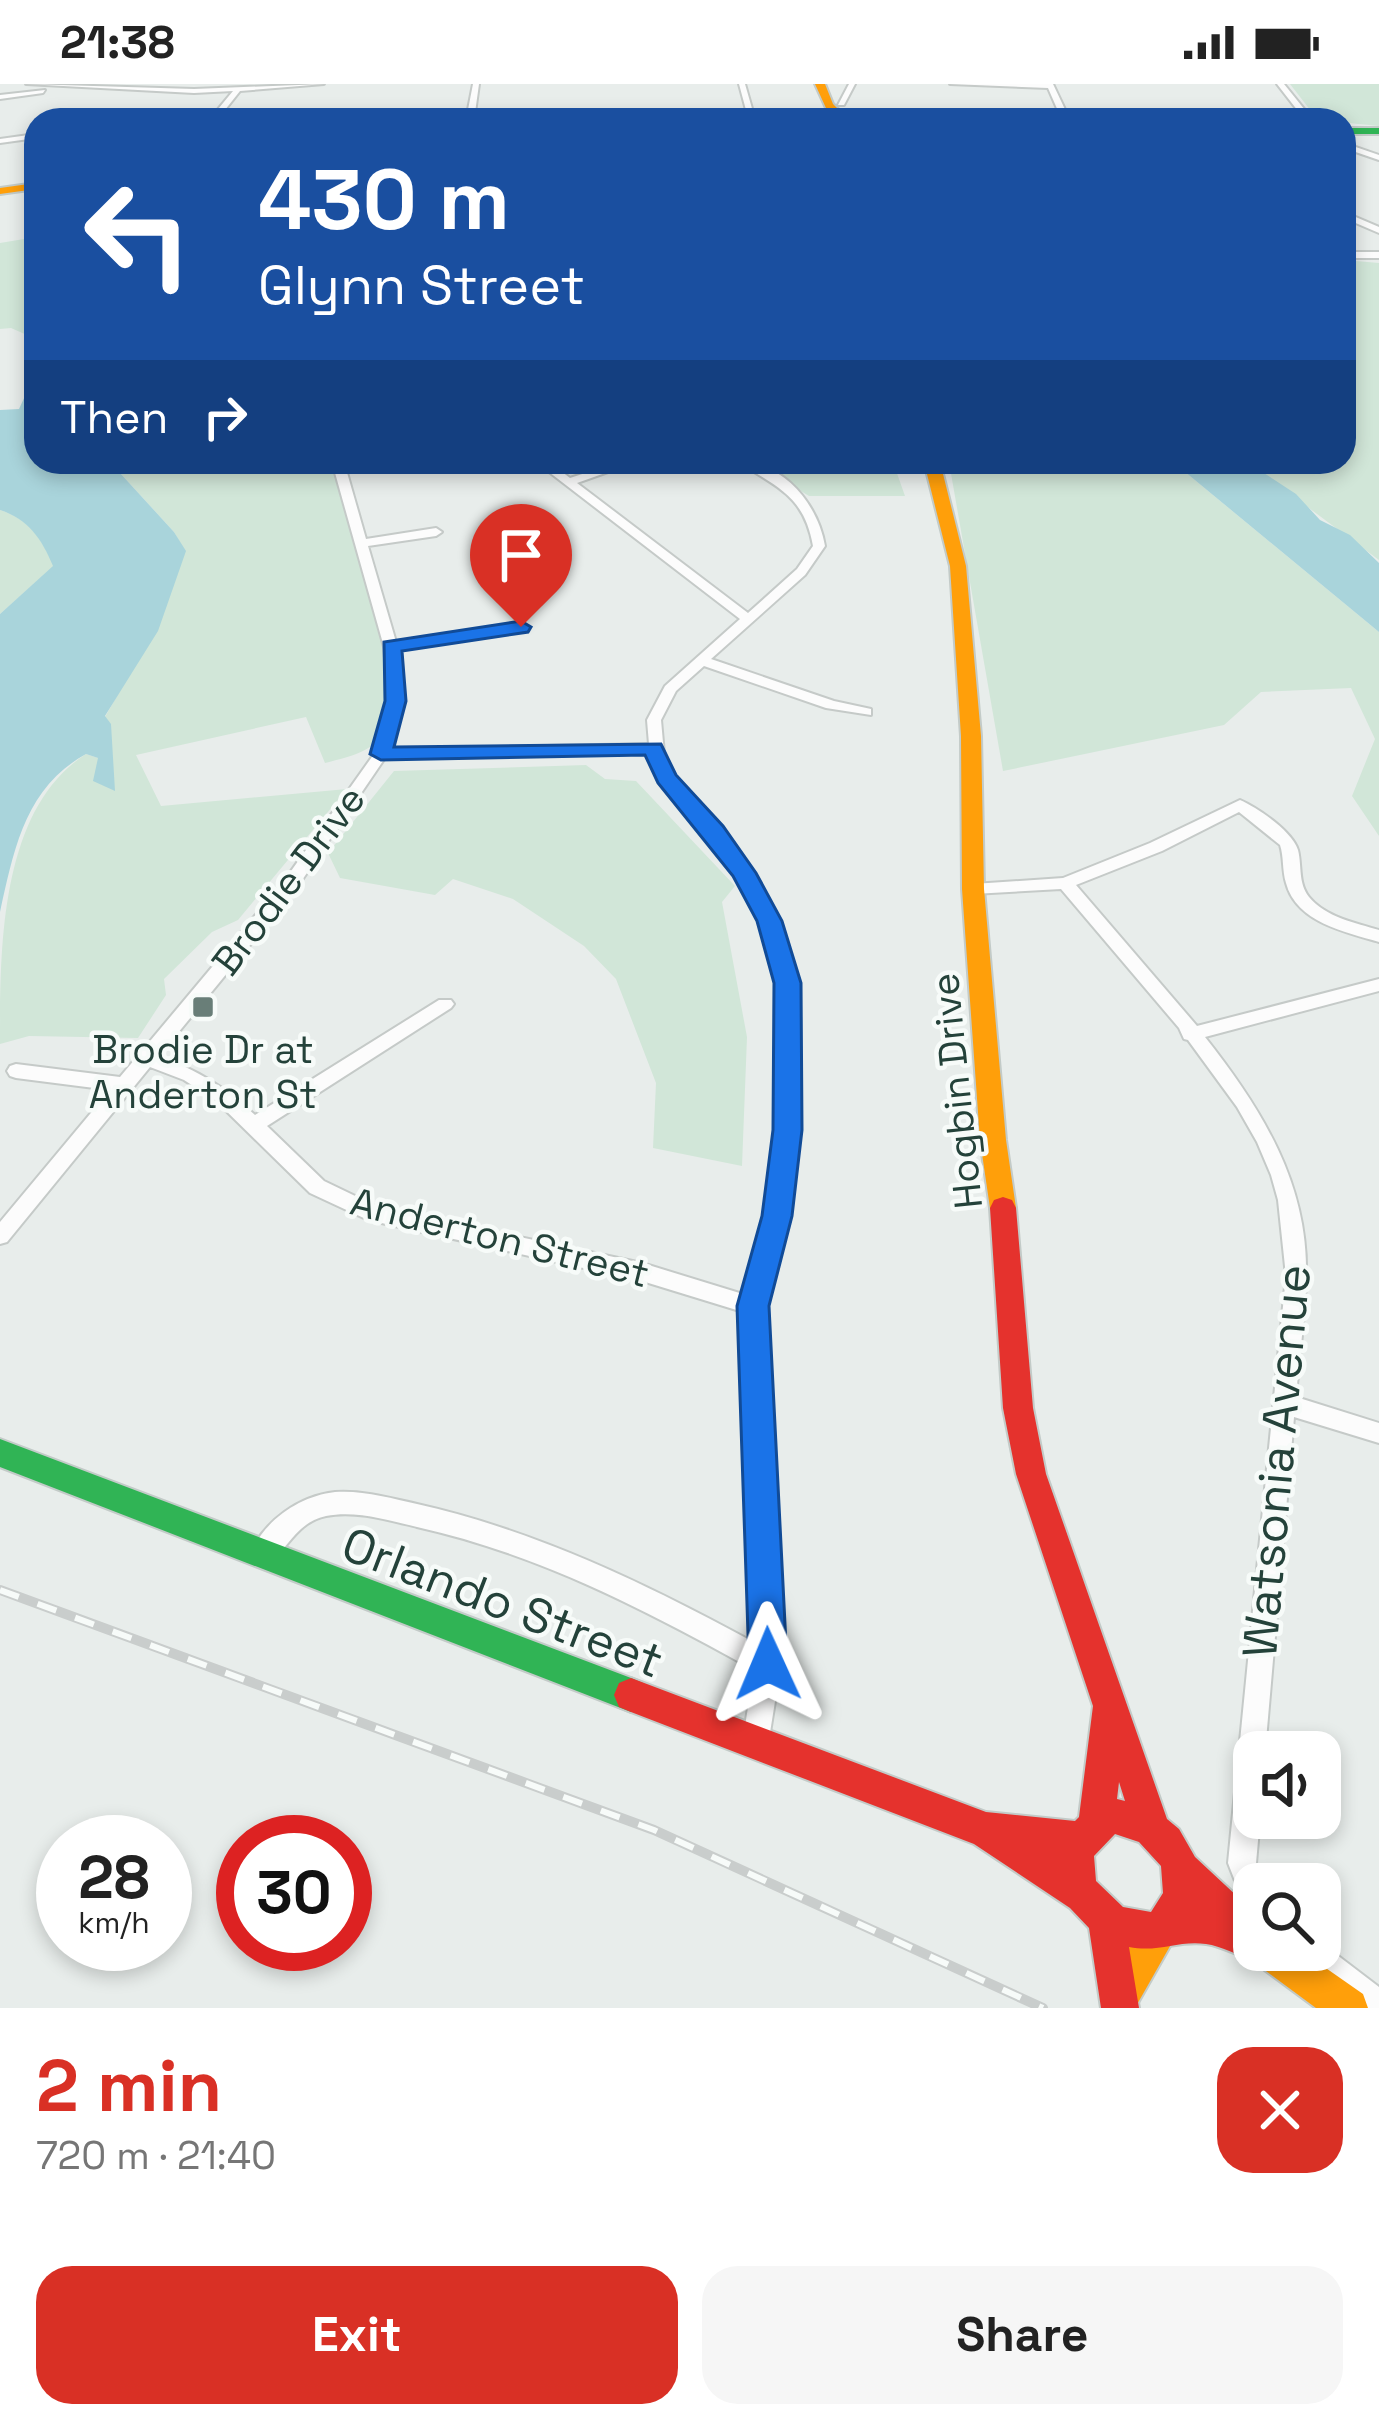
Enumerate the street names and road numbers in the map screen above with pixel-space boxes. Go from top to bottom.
street label: Brodie Drive [201,776,376,985]
street label: Hogbin Drive [920,971,993,1211]
street label: Anderton Street [346,1177,654,1298]
street label: Watsonia Avenue [1229,1262,1324,1660]
street label: Orlando Street [334,1513,672,1692]

